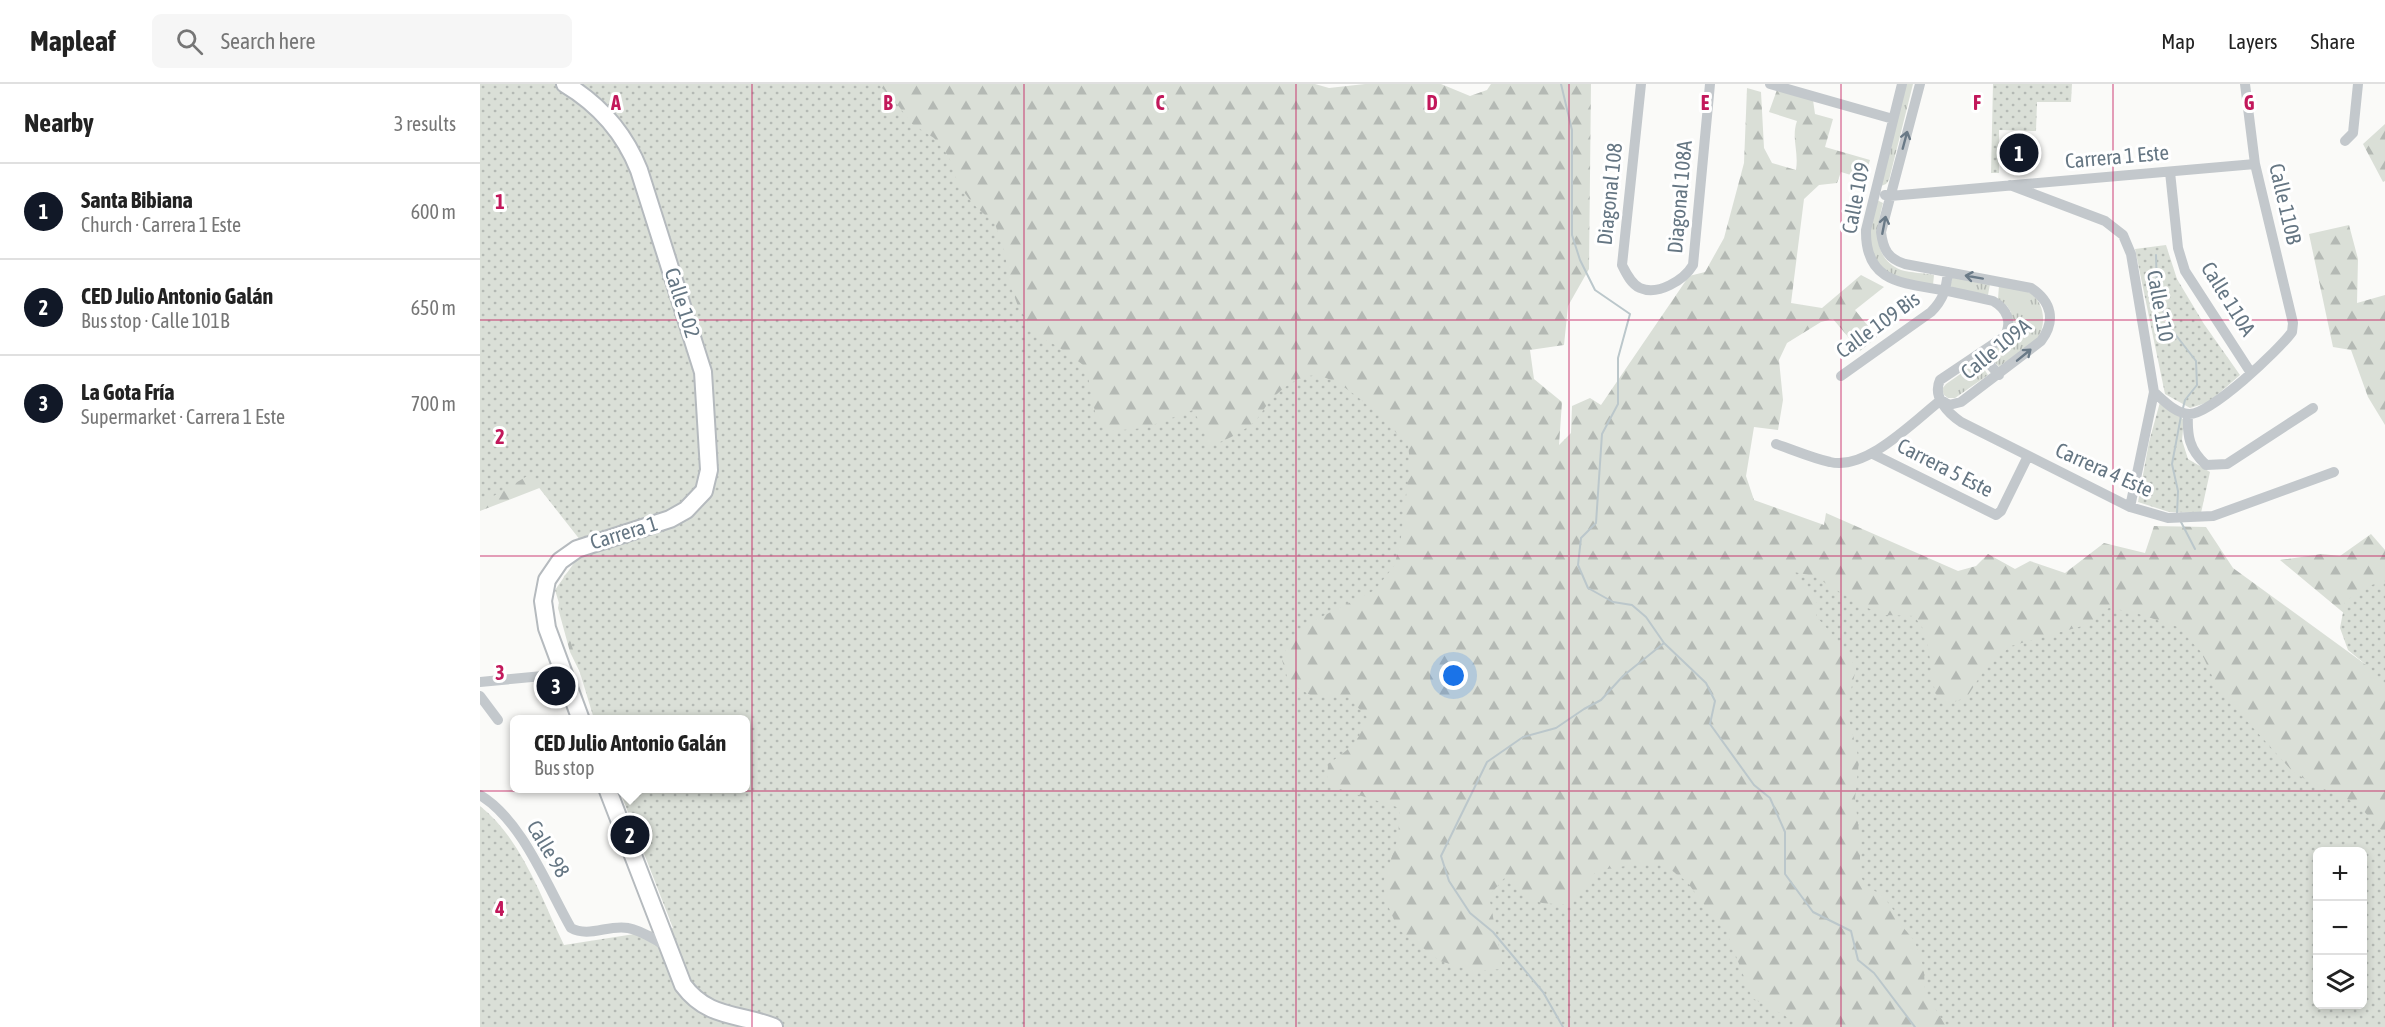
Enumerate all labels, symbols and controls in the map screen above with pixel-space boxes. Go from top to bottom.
search box [152,14,572,68]
text: Mapleaf [30,25,116,57]
icon: search [173,25,206,58]
text: Search here [221,28,316,54]
text: Map [2161,29,2195,53]
text: Layers [2228,29,2278,53]
text: Share [2311,29,2355,53]
text: A [610,91,621,114]
text: B [883,91,893,114]
text: C [1156,91,1165,114]
text: D [1426,91,1438,114]
text: E [1701,91,1710,114]
text: F [1973,91,1981,114]
text: G [2244,91,2255,114]
text: Nearby [24,108,94,138]
text: 3 results [394,112,456,135]
pin: 1 [2000,130,2038,176]
one-way arrow [1900,131,1912,150]
street label: Diagonal 108A [1662,139,1696,254]
street label: Carrera 1 Este [2064,140,2170,172]
street label: Diagonal 108 [1592,141,1626,246]
street label: Calle 109 [1836,160,1874,236]
street label: Calle 110B [2265,161,2307,247]
text: Santa Bibiana [81,187,193,213]
text: 1 [495,190,505,213]
text: 1 [39,200,48,223]
text: 600 m [411,200,456,223]
text: Church · Carrera 1 Este [81,213,241,236]
one-way arrow [1879,216,1890,236]
street label: Calle 110A [2197,257,2261,340]
street label: Calle 102 [660,265,706,341]
street label: Calle 110 [2143,268,2179,344]
one-way arrow [1965,271,1985,282]
text: CED Julio Antonio Galán [81,283,273,309]
street label: Calle 109 Bis [1831,286,1924,362]
text: 2 [39,296,48,319]
text: 650 m [411,296,456,319]
text: Bus stop · Calle 101B [81,309,229,332]
street label: Calle 109A [1956,313,2036,383]
one-way arrow [2016,349,2032,362]
text: La Gota Fría [81,379,175,405]
text: 3 [39,392,48,415]
text: 700 m [411,392,456,415]
text: Supermarket · Carrera 1 Este [81,405,285,428]
text: 2 [495,425,505,448]
street label: Carrera 5 Este [1894,433,1997,501]
street label: Carrera 4 Este [2052,437,2157,501]
street label: Carrera 1 [587,510,660,554]
text: 3 [495,661,505,684]
your location [1439,661,1468,690]
pin: 3 [536,664,576,708]
popup [510,715,750,793]
text: CED Julio Antonio Galán [534,730,726,756]
text: Bus stop [534,756,594,779]
pin: 2 [610,812,650,858]
street label: Calle 98 [523,816,575,881]
map controls [2313,847,2367,1009]
button: + [2313,847,2367,901]
text: 4 [494,897,505,920]
button: − [2313,901,2367,955]
button: layers [2313,955,2367,1009]

